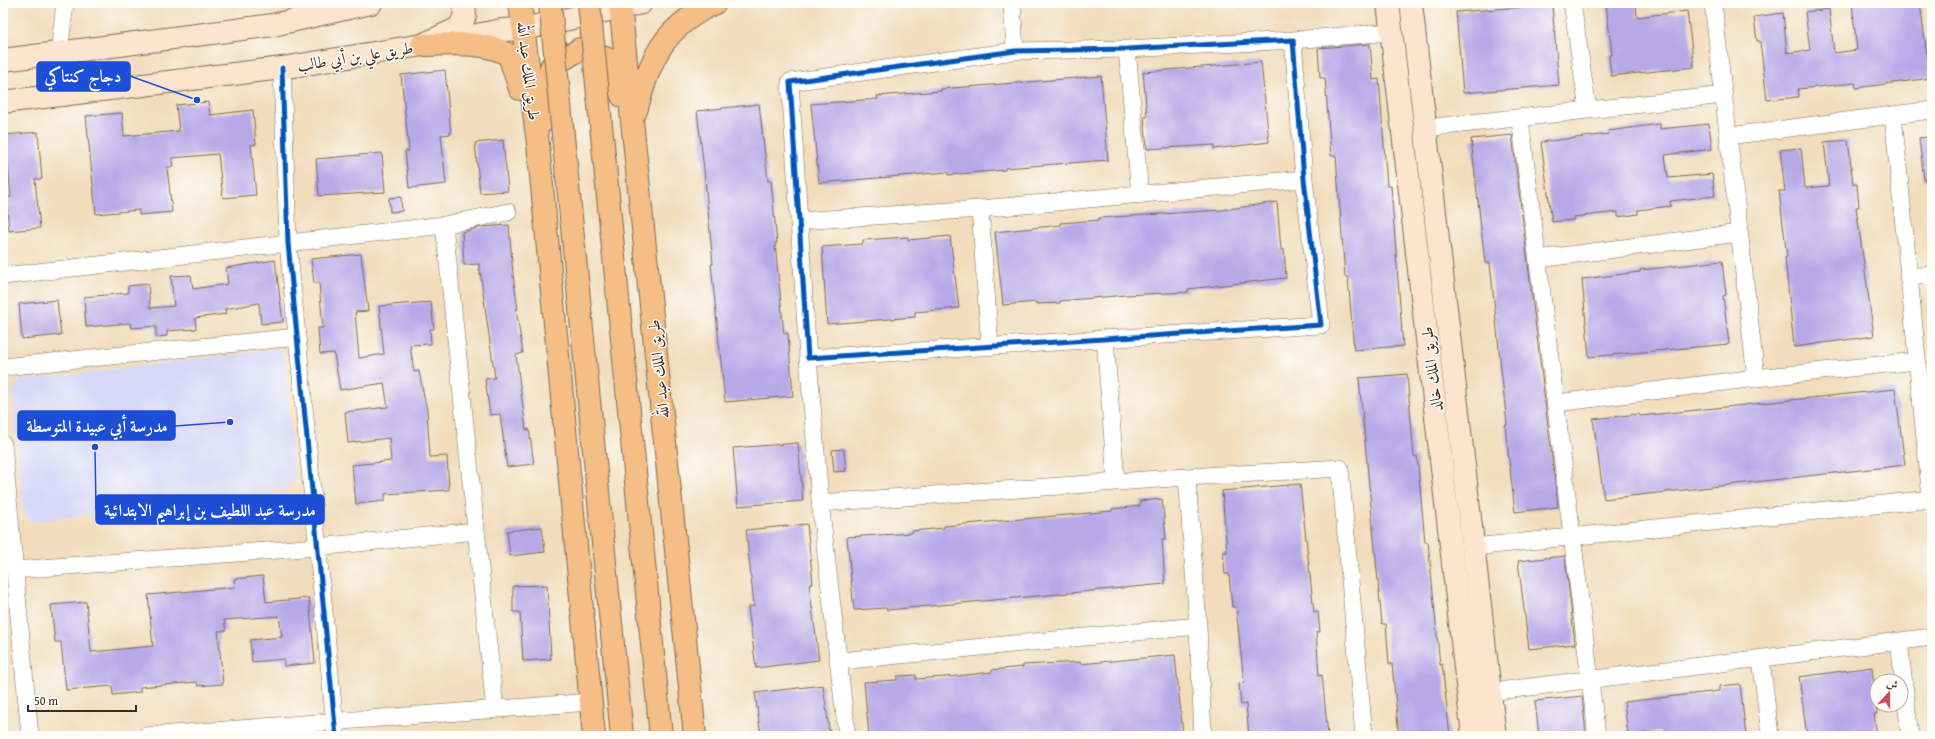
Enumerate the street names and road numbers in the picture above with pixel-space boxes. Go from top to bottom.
street label: طريق الملك عبد الله [511,20,547,122]
street label: طريق علي بن أبي طالب [295,35,415,81]
street label: طريق الملك عبد الله [641,318,675,420]
street label: طريق الملك خالد [1414,325,1448,413]

